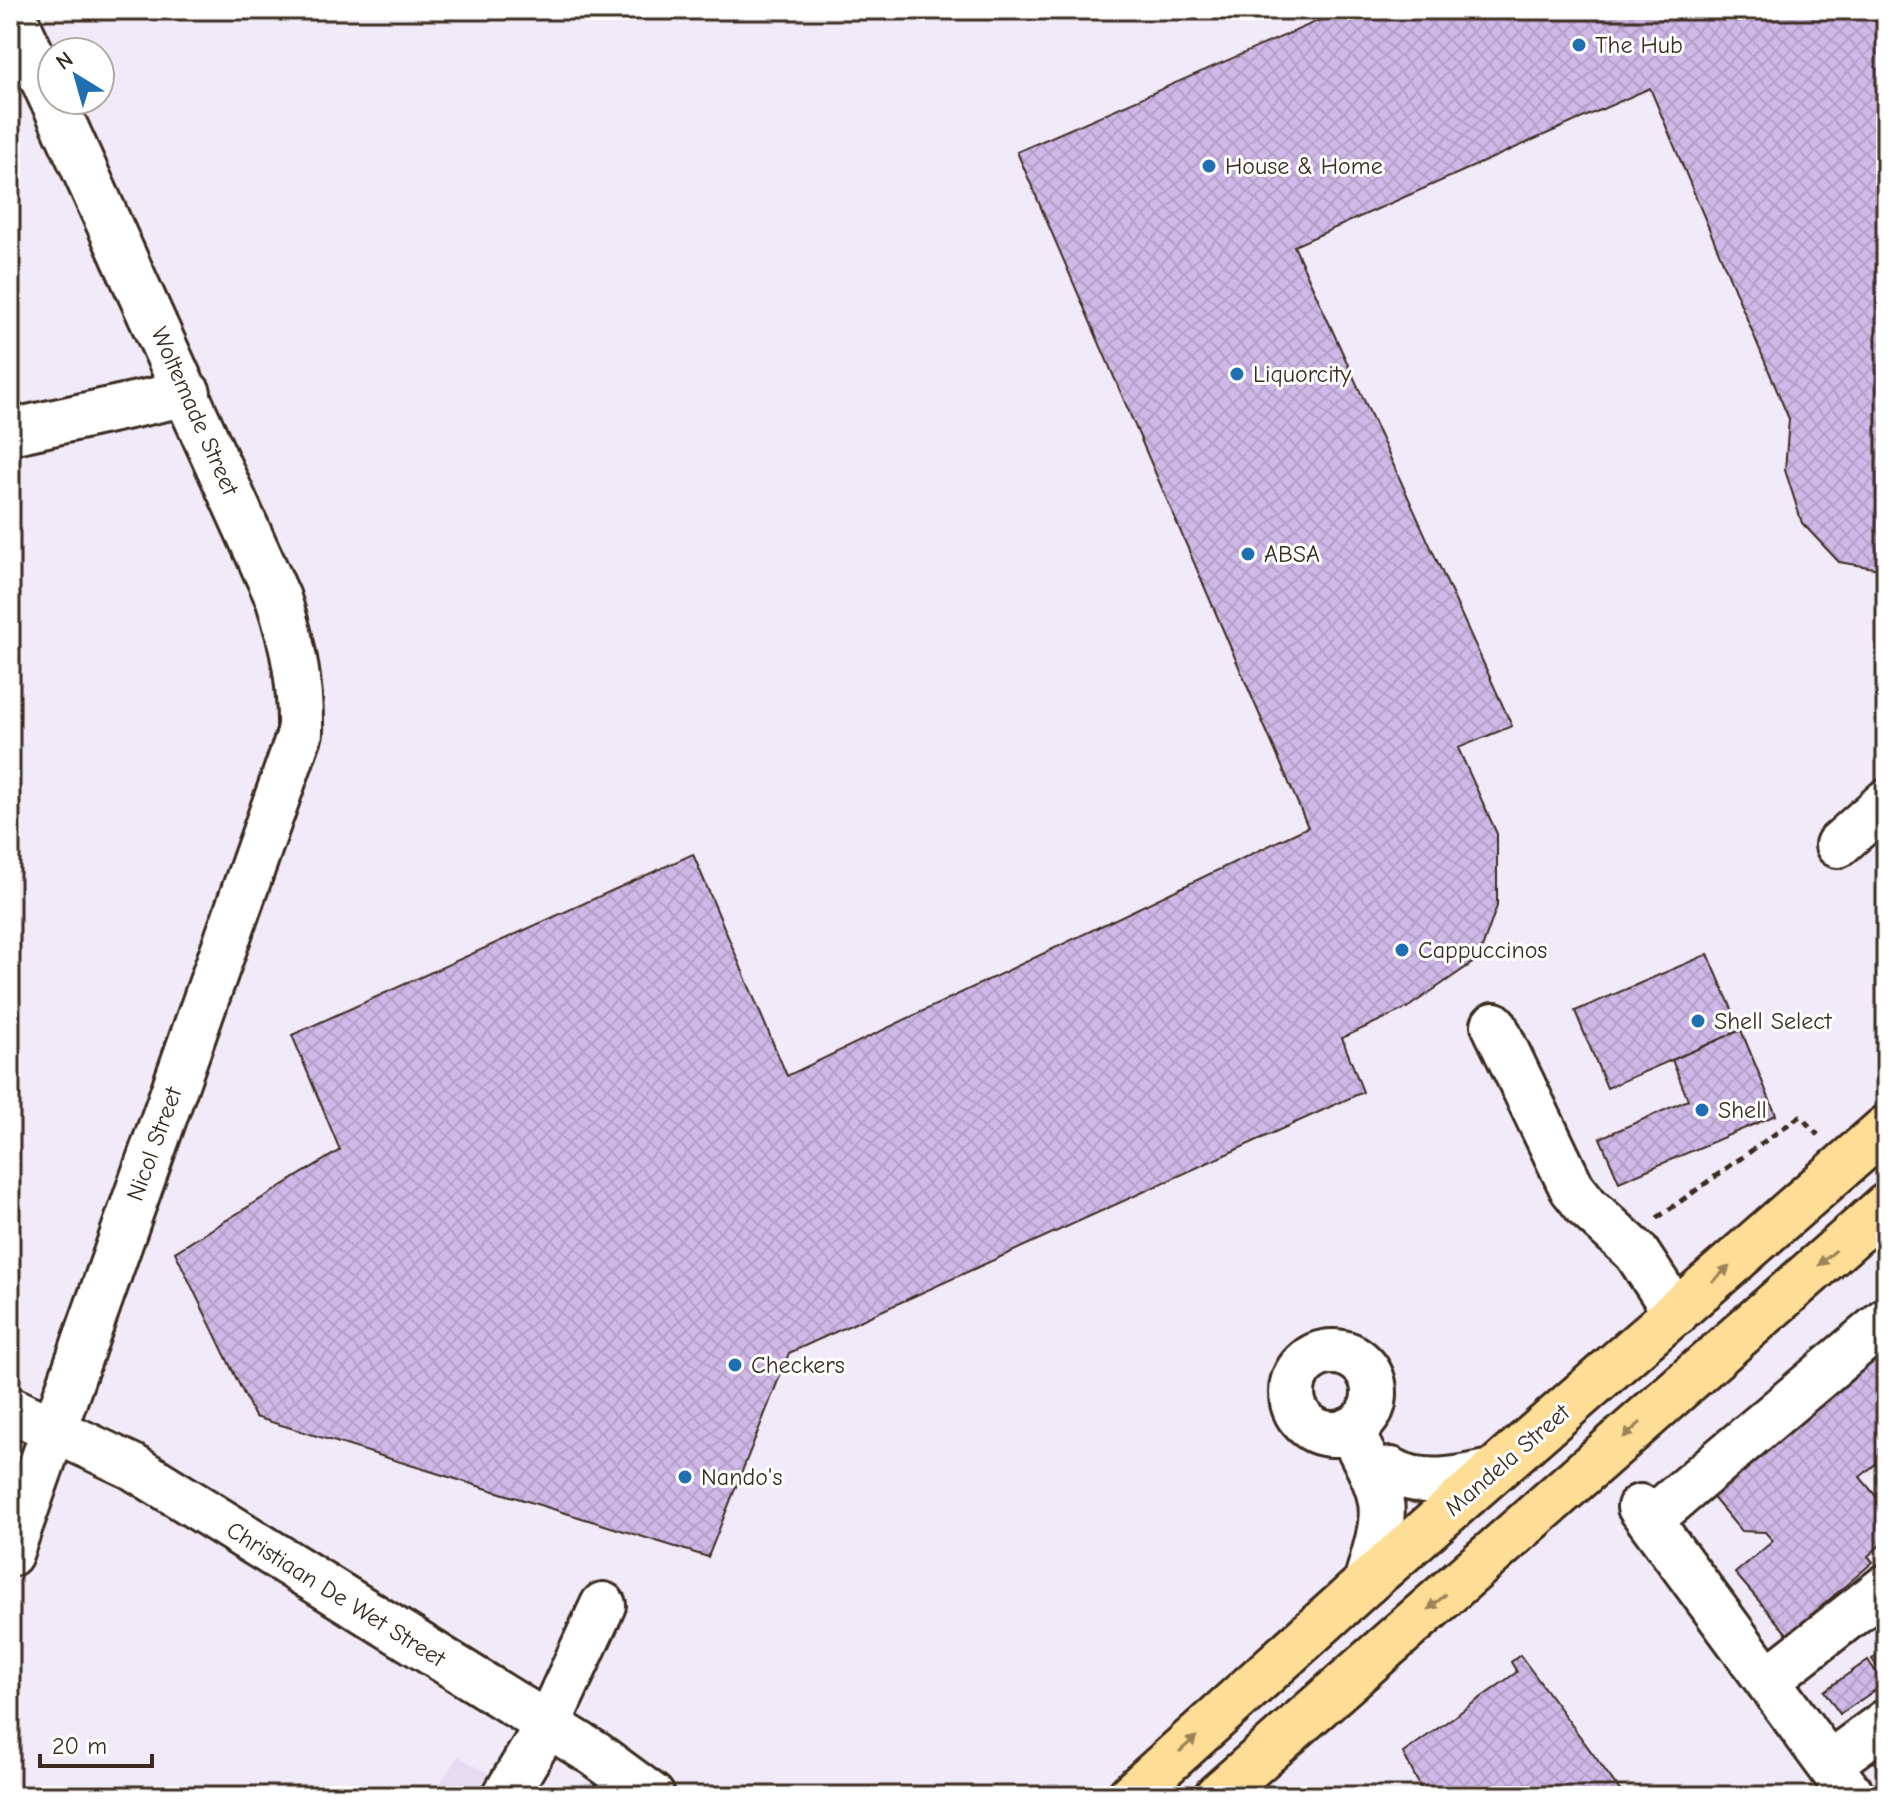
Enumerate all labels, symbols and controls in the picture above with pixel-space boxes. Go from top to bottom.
place label: The Hub [1595,31,1683,59]
north arrow [36,36,116,116]
marker: The Hub [1570,36,1588,54]
text: N [51,46,78,76]
place label: House & Home [1225,152,1383,180]
marker: House & Home [1200,157,1218,175]
street label: Woltemade Street [145,323,245,500]
place label: Liquorcity [1253,360,1351,388]
marker: Liquorcity [1228,365,1246,383]
place label: ABSA [1264,540,1320,568]
marker: ABSA [1239,545,1257,563]
place label: Cappuccinos [1418,936,1547,964]
marker: Cappuccinos [1393,941,1411,959]
place label: Shell Select [1714,1007,1833,1035]
marker: Shell Select [1689,1012,1707,1030]
street label: Nicol Street [121,1082,188,1205]
place label: Shell [1718,1096,1767,1124]
marker: Shell [1693,1101,1711,1119]
one-way arrow [1818,1249,1838,1266]
one-way arrow [1710,1266,1730,1283]
place label: Checkers [751,1351,845,1379]
marker: Checkers [726,1356,744,1374]
street label: Mandela Street [1439,1397,1576,1522]
one-way arrow [1623,1420,1642,1438]
place label: Nando's [701,1463,783,1491]
marker: Nando's [676,1468,694,1486]
street label: Christiaan De Wet Street [222,1515,451,1673]
one-way arrow [1428,1592,1447,1610]
scale bar [40,1718,152,1768]
text: 20 m [52,1732,107,1760]
one-way arrow [1179,1735,1198,1753]

